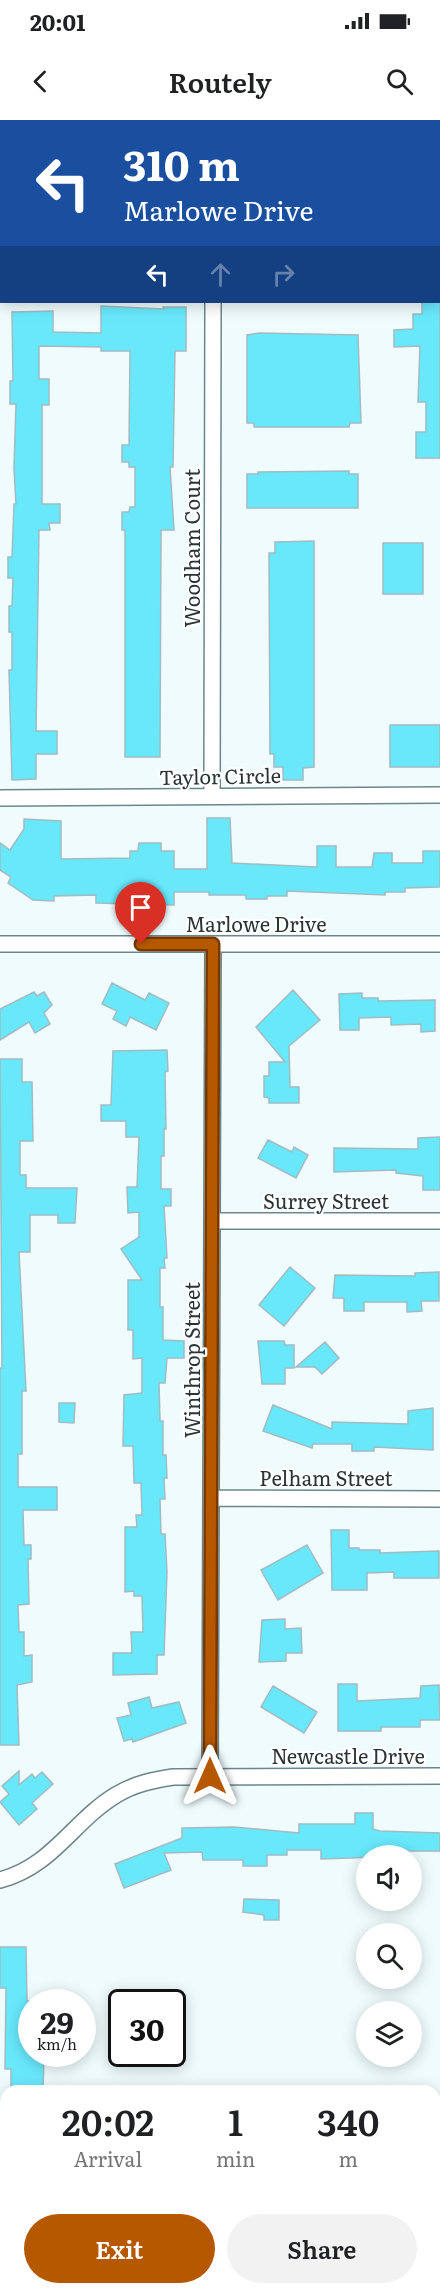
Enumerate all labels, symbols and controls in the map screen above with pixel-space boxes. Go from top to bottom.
text: 20:01 [30,5,85,38]
text: Routely [168,61,272,101]
icon: back [24,65,57,98]
icon: search [383,65,416,98]
text: 310 m [123,132,240,194]
icon: left [24,144,102,222]
text: Marlowe Drive [123,189,314,229]
icon: left [141,258,174,291]
icon: ahead [204,258,237,291]
icon: right [267,258,300,291]
street label: Woodham Court [176,469,206,627]
street label: Taylor Circle [159,759,281,791]
pin [115,882,166,944]
icon: arrive [124,891,157,924]
street label: Marlowe Drive [185,908,327,938]
street label: Surrey Street [263,1185,389,1215]
street label: Winthrop Street [176,1282,206,1438]
street label: Pelham Street [259,1462,393,1492]
street label: Newcastle Drive [271,1740,425,1770]
position arrow [178,1744,242,1808]
map controls [356,1845,422,2067]
button: sound [356,1845,422,1911]
button: search [356,1923,422,1989]
speed limit sign: 30 [108,1989,186,2067]
text: 29 [40,1999,74,2043]
button: layers [356,2001,422,2067]
text: km/h [37,2032,77,2055]
text: 20:02 [62,2094,154,2147]
text: 1 [228,2094,243,2147]
text: 340 [317,2094,379,2147]
text: Arrival [74,2143,142,2173]
text: min [216,2143,255,2173]
text: m [338,2143,358,2173]
button: Exit [24,2214,215,2283]
button: Share [227,2214,417,2283]

